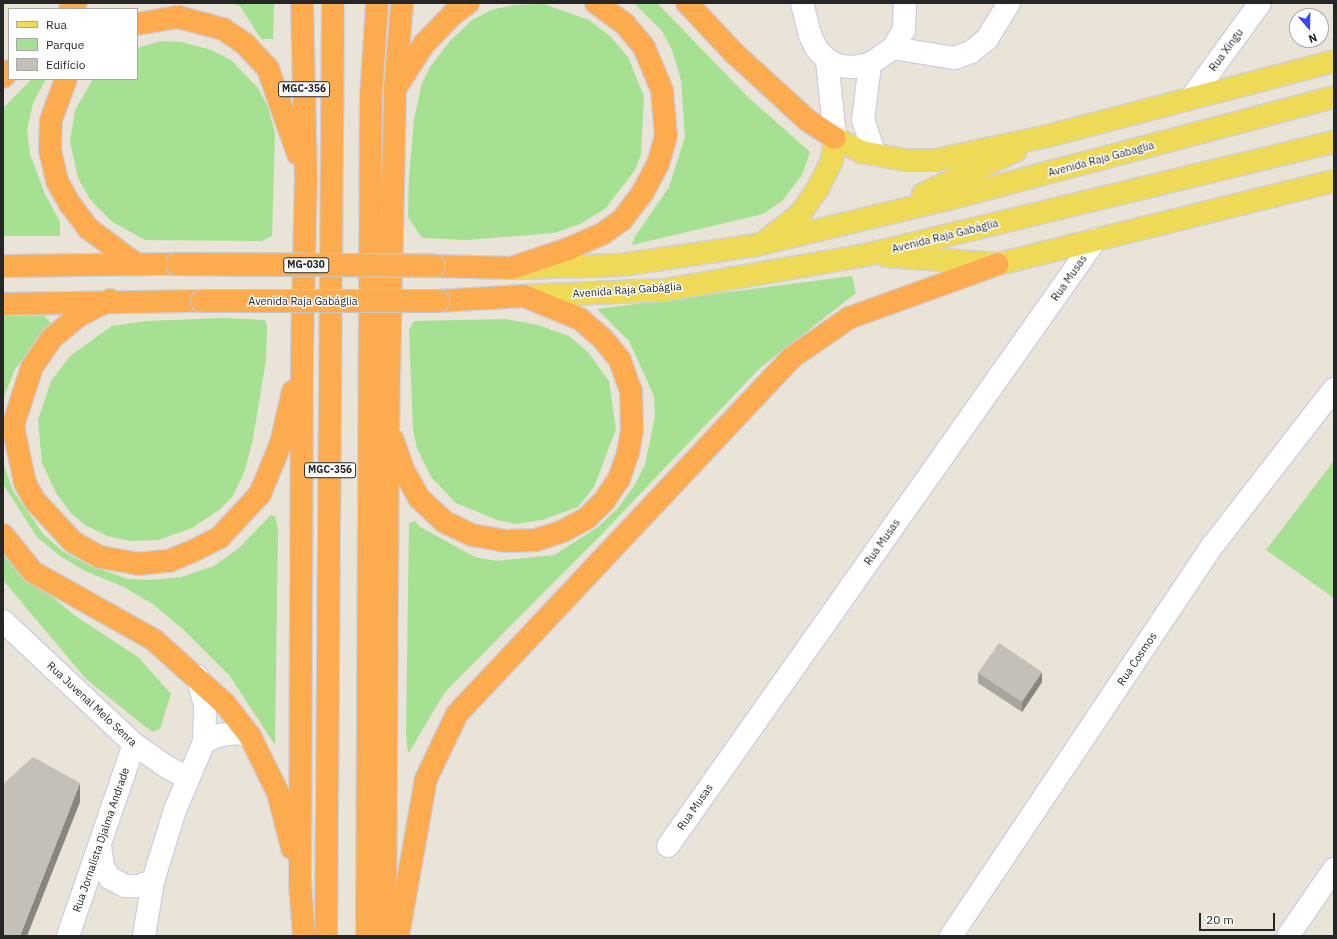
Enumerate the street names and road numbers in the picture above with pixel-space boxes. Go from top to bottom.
street label: Rua Xingu [1206,26,1246,74]
road number: MGC-356 [278,81,330,97]
street label: Avenida Raja Gabaglia [1047,138,1155,180]
street label: Avenida Raja Gabáglia [890,216,1000,256]
street label: Rua Musas [1048,252,1090,304]
road number: MG-030 [283,257,329,273]
street label: Avenida Raja Gabáglia [572,280,682,300]
street label: Avenida Raja Gabáglia [248,294,358,308]
road number: MGC-356 [304,462,356,478]
street label: Rua Musas [861,516,903,568]
street label: Rua Cosmos [1114,630,1160,688]
street label: Rua Juvenal Melo Senra [44,659,140,749]
street label: Rua Jornalista Djalma Andrade [70,766,132,914]
street label: Rua Musas [674,781,716,833]

